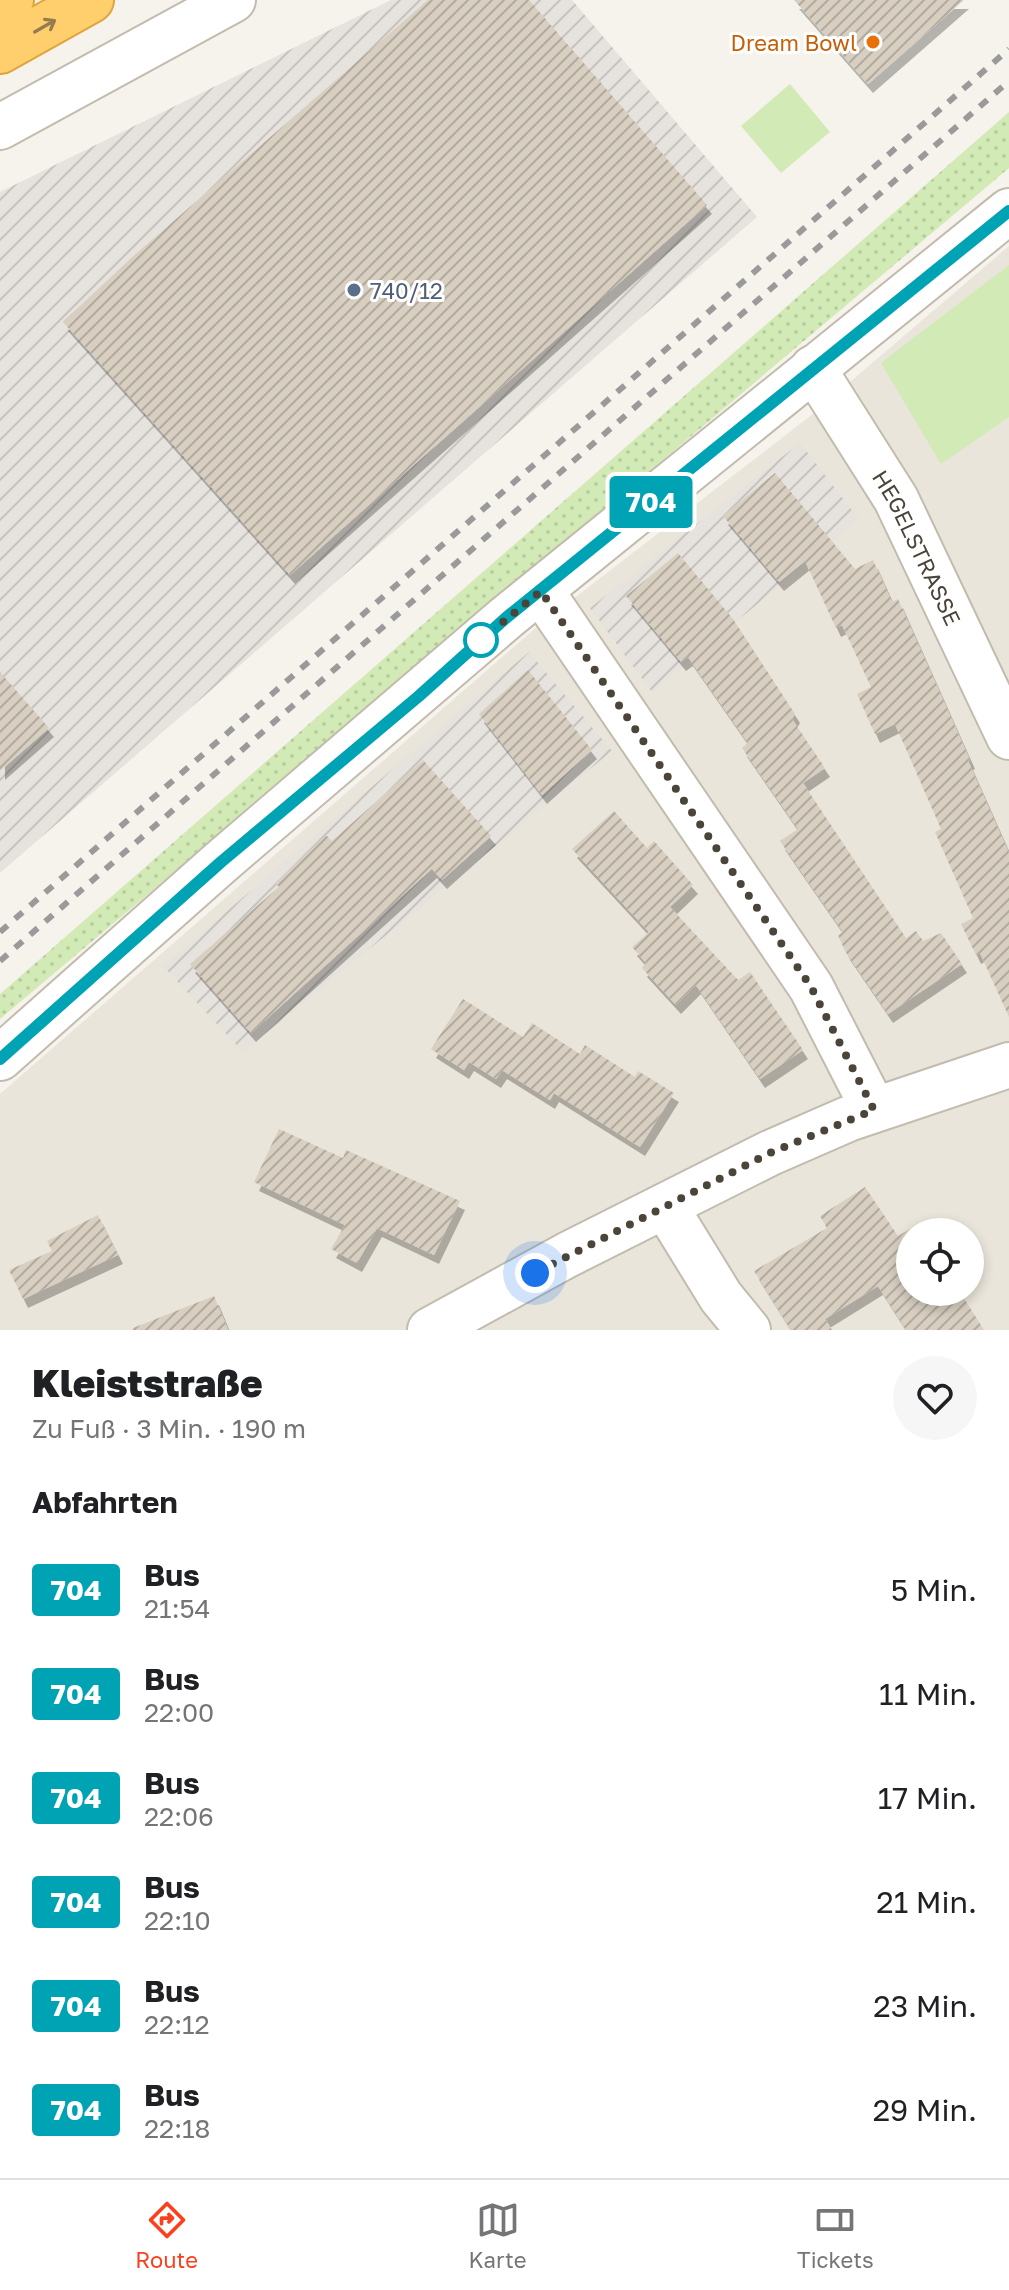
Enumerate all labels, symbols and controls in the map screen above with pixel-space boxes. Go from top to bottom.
one-way arrow [33,18,56,34]
place label: Dream Bowl [730,29,857,56]
marker: Dream Bowl [864,33,882,51]
place label: 740/12 [370,277,443,304]
marker: 740/12 [345,281,363,299]
street label: HEGELSTRASSE [868,465,967,629]
line badge: 704 [605,476,697,528]
text: 704 [626,485,676,518]
unlabelled marker [464,623,498,657]
map controls [896,1218,984,1306]
button: locate [896,1218,984,1306]
your location [515,1253,555,1293]
button: heart [893,1356,977,1440]
text: Kleiststraße [32,1360,263,1405]
text: Zu Fuß · 3 Min. · 190 m [32,1413,306,1444]
text: Abfahrten [32,1484,178,1520]
text: Bus [144,1557,200,1593]
text: 5 Min. [891,1572,977,1608]
text: 704 [51,1573,101,1606]
text: 21:54 [144,1593,210,1624]
text: Bus [144,1661,200,1697]
text: 11 Min. [879,1676,977,1712]
text: 704 [51,1677,101,1710]
text: 22:00 [144,1697,214,1728]
text: Bus [144,1765,200,1801]
text: 17 Min. [878,1780,977,1816]
text: 704 [51,1781,101,1814]
text: 22:06 [144,1801,214,1832]
text: Bus [144,1869,200,1905]
text: 21 Min. [876,1884,977,1920]
text: 704 [51,1885,101,1918]
text: 22:10 [144,1905,211,1936]
text: Bus [144,1973,200,2009]
text: 23 Min. [873,1988,977,2024]
text: 704 [51,1989,101,2022]
text: 22:12 [144,2009,210,2040]
text: Bus [144,2077,200,2113]
text: 29 Min. [873,2092,977,2128]
text: 704 [51,2093,101,2126]
text: 22:18 [144,2113,210,2144]
tab: Route [135,2198,198,2273]
tab: Karte [469,2198,527,2273]
tab: Tickets [797,2198,874,2273]

